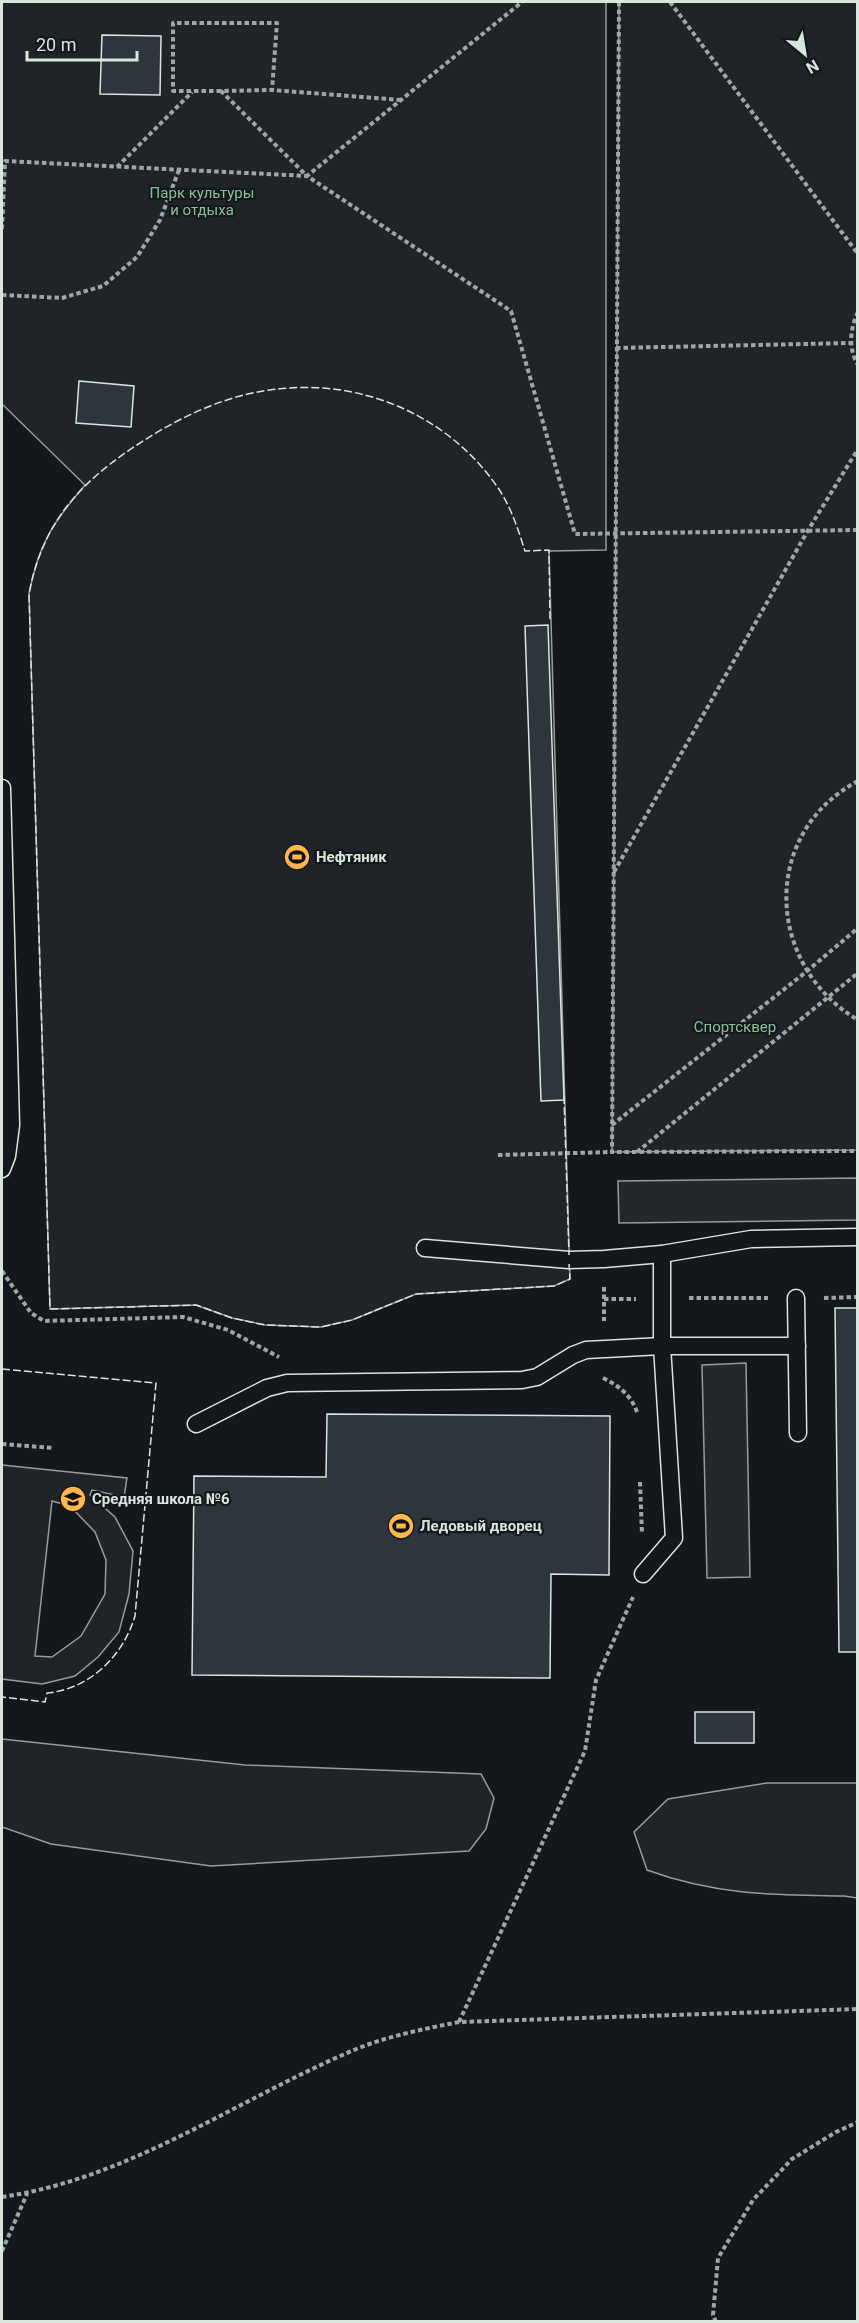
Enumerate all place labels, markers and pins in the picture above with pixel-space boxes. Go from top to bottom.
sports icon: Нефтяник [282,842,312,872]
place label: Нефтяник [316,848,387,866]
school or university icon: Средняя школа №6 [58,1484,88,1514]
place label: Средняя школа №6 [92,1490,230,1508]
sports icon: Ледовый дворец [386,1511,416,1541]
place label: Ледовый дворец [420,1517,542,1535]

